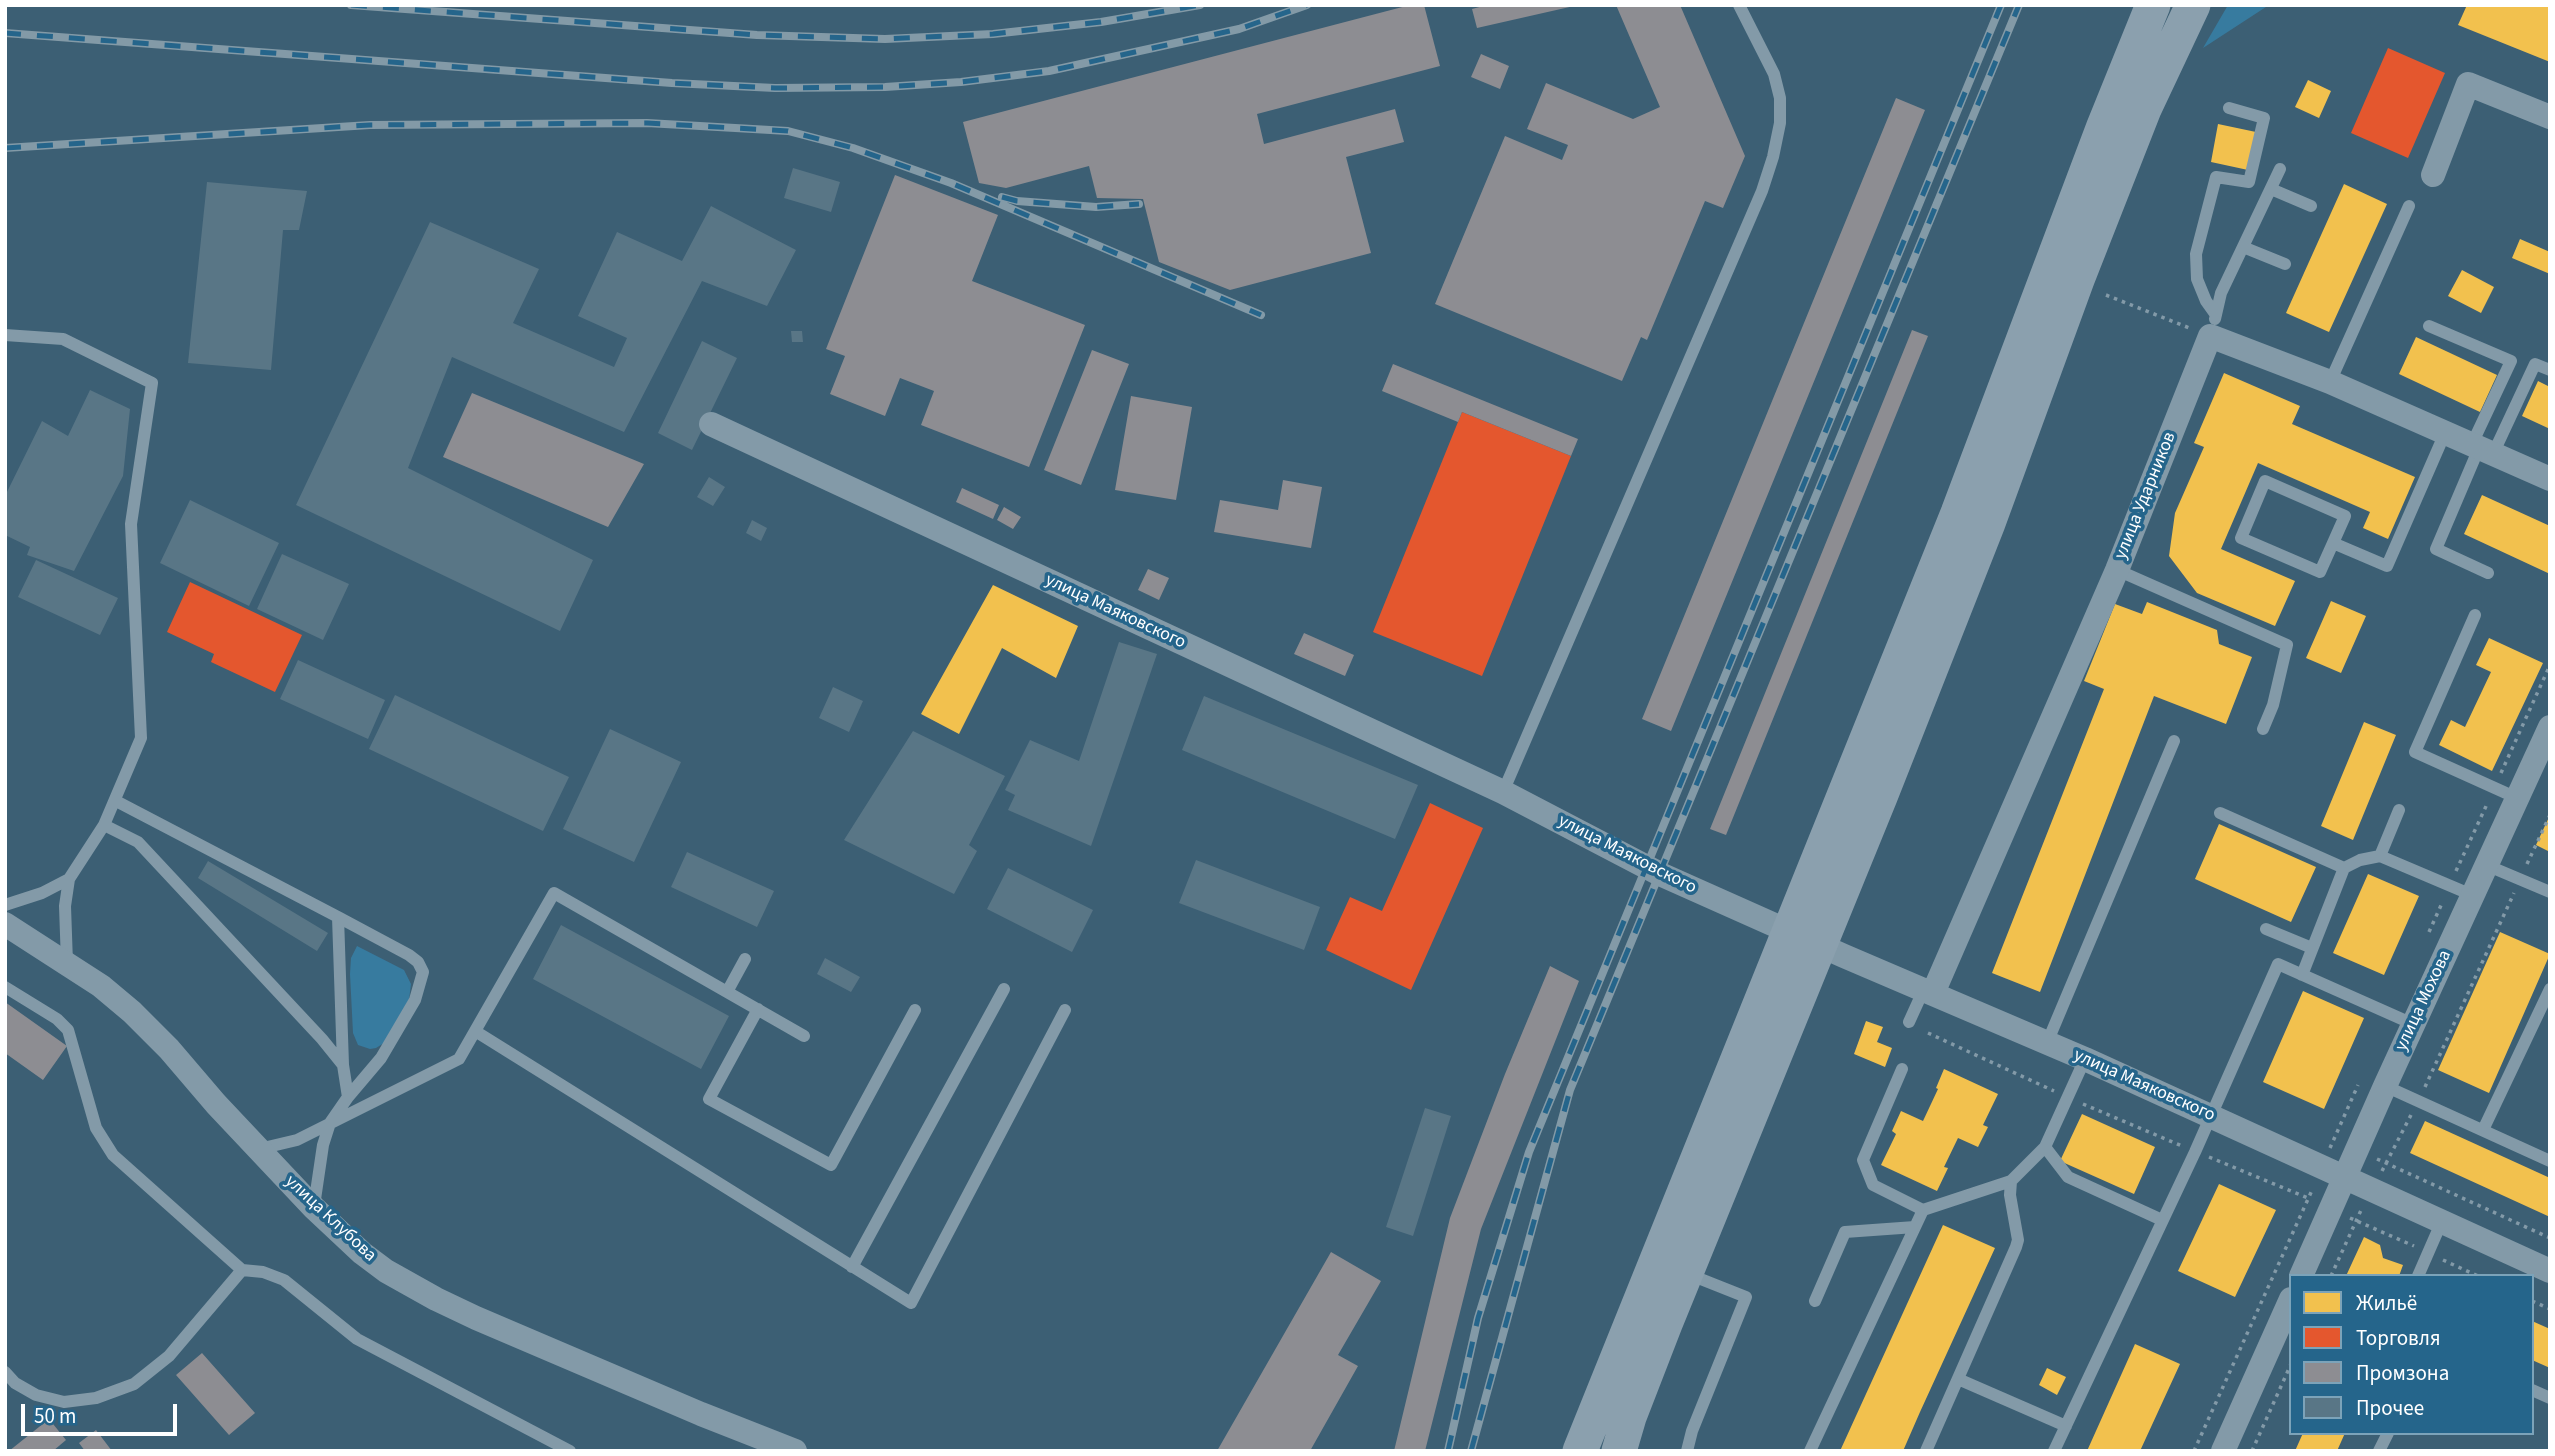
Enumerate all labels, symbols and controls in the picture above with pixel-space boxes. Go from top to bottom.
street label: улица Ударников [2111,429,2181,563]
street label: улица Маяковского [1041,570,1189,654]
street label: улица Маяковского [1554,811,1700,899]
street label: улица Мохова [2391,947,2457,1055]
street label: улица Маяковского [2070,1045,2218,1127]
street label: улица Клубова [280,1171,380,1267]
legend [2289,1274,2534,1435]
text: Жильё [2356,1288,2417,1318]
text: Торговля [2356,1323,2441,1353]
text: Промзона [2356,1358,2449,1388]
scale bar [24,1390,180,1434]
text: Прочее [2356,1393,2424,1423]
text: 50 m [34,1401,76,1431]

